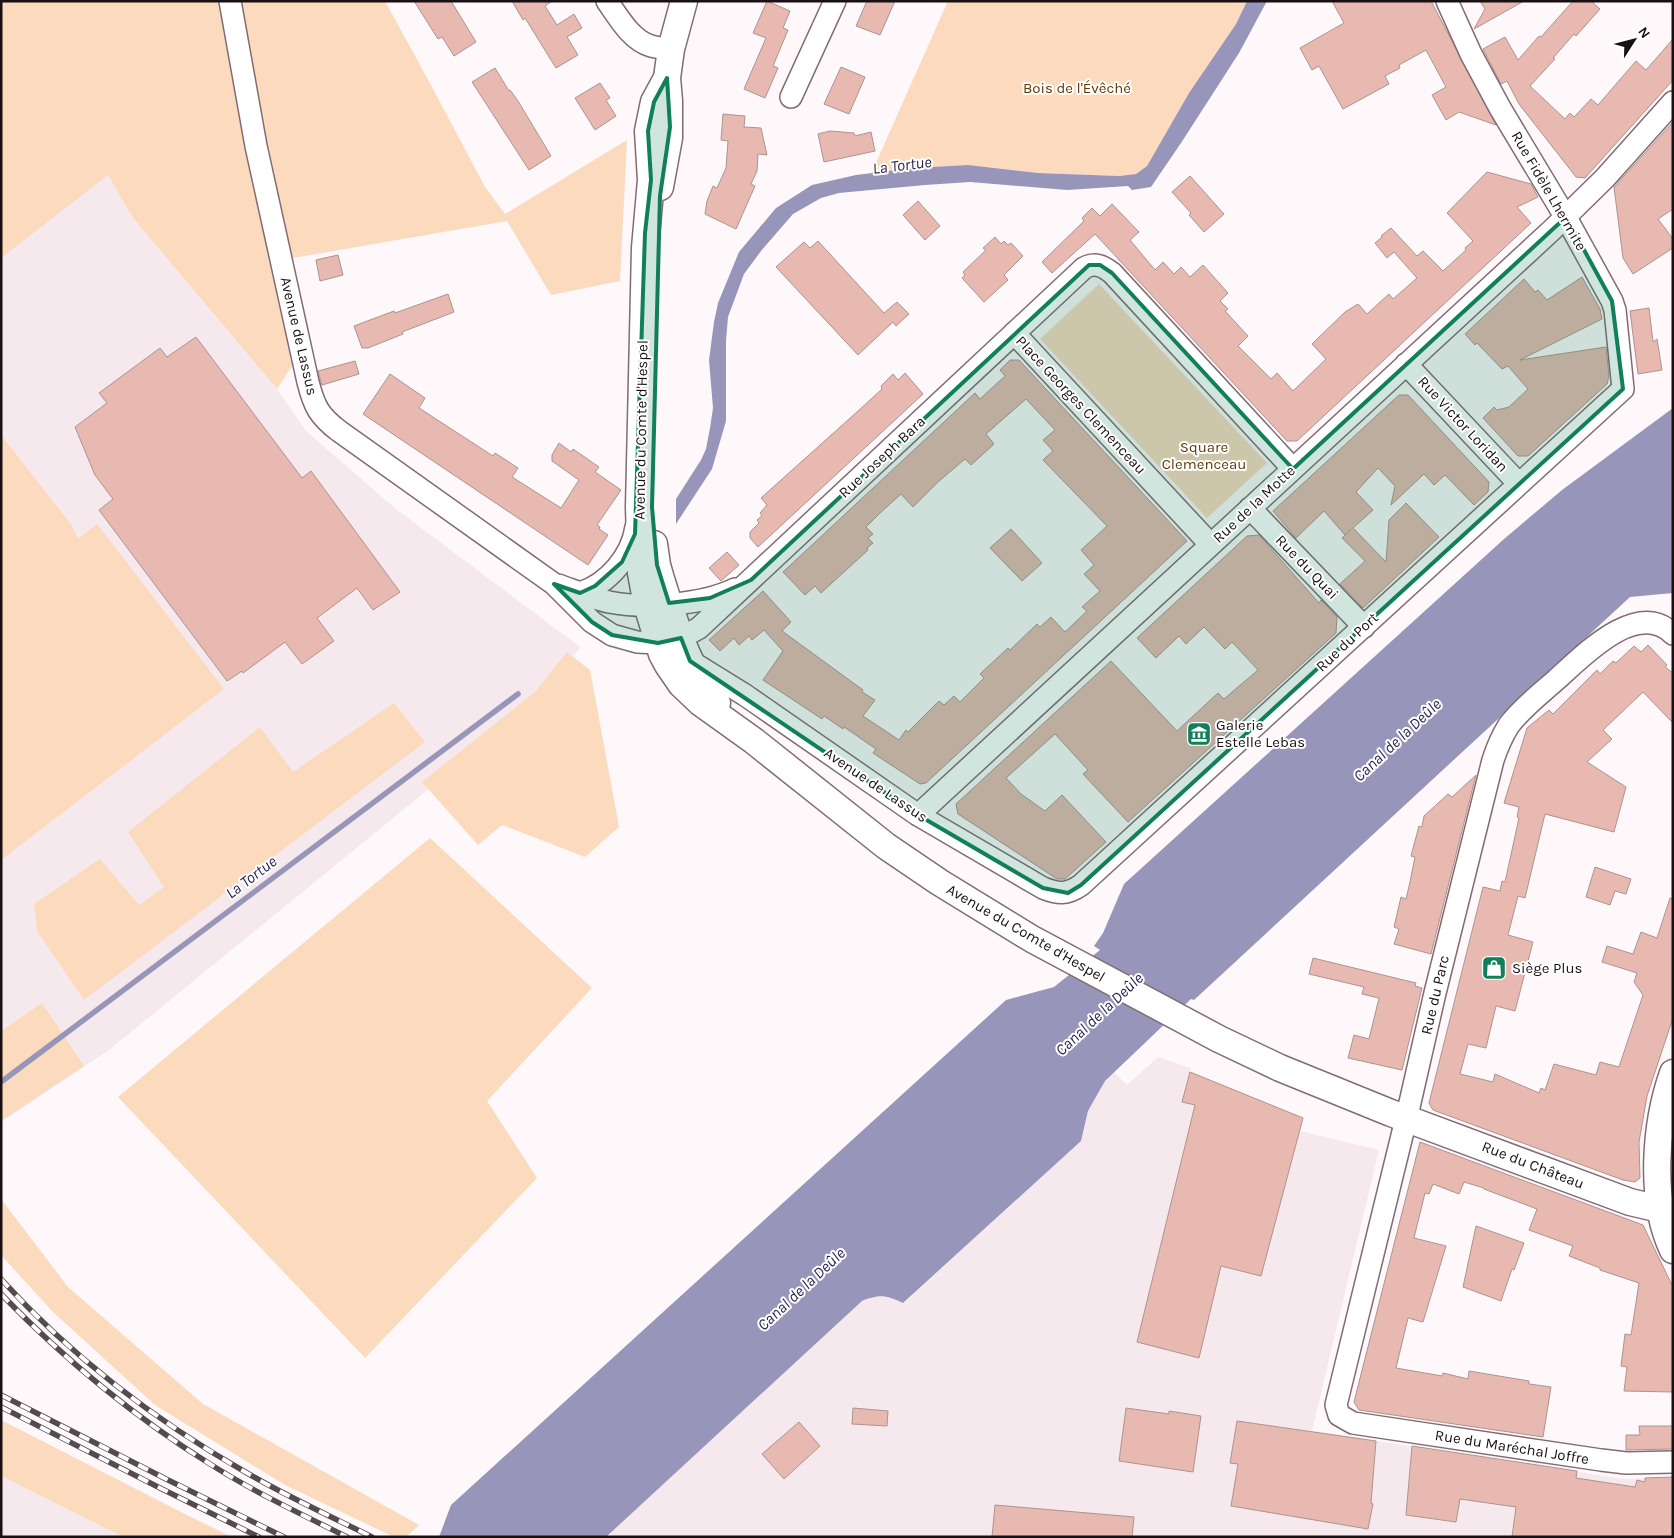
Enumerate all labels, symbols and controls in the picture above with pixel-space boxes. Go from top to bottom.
north arrow [1609,15,1659,65]
text: N [1634,24,1654,42]
park label: Bois de l'Évêché [1023,79,1131,97]
street label: Rue Fidèle Lhermite [1507,128,1591,254]
water label: La Tortue [871,152,933,178]
street label: Avenue de Lassus [277,275,321,397]
street label: Place Georges Clemenceau [1012,332,1150,478]
street label: Avenue du Comte d'Hespel [630,340,652,520]
street label: Rue Victor Loridan [1414,372,1512,476]
street label: Rue Joseph Bara [835,412,929,502]
park label: Square Clemenceau [1162,438,1246,473]
street label: Rue de la Motte [1209,461,1299,547]
street label: Rue du Quai [1272,531,1342,603]
street label: Rue du Port [1312,608,1382,675]
water label: Canal de la Deûle [1349,694,1445,786]
place label: Galerie Estelle Lebas [1216,716,1305,751]
museum icon: Galerie Estelle Lebas [1186,721,1212,747]
street label: Avenue de Lassus [821,744,931,826]
water label: La Tortue [222,851,281,902]
street label: Avenue du Comte d'Hespel [944,880,1108,986]
street label: Rue du Parc [1417,954,1453,1036]
shop icon: Siège Plus [1481,955,1507,981]
place label: Siège Plus [1512,959,1582,977]
water label: Canal de la Deûle [1051,968,1147,1060]
street label: Rue du Château [1479,1137,1587,1193]
water label: Canal de la Deûle [753,1243,849,1335]
street label: Rue du Maréchal Joffre [1434,1426,1590,1468]

